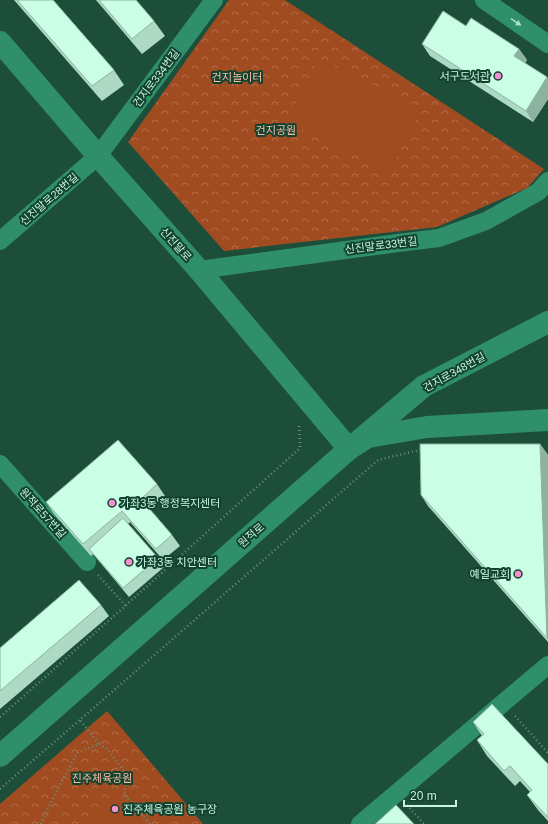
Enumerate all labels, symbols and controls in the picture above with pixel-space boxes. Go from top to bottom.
one-way arrow [511,18,521,26]
street label: 건지로334번길 [130,47,182,109]
place label: 서구도서관 [439,70,490,82]
park label: 건지놀이터 [212,71,262,83]
marker: 서구도서관 [493,71,503,81]
park label: 건지공원 [256,124,296,136]
street label: 신진말로28번길 [18,171,80,227]
street label: 신진말로 [158,225,194,263]
street label: 신진말로33번길 [344,235,418,255]
street label: 건지로348번길 [421,350,487,394]
street label: 원적로57번길 [18,486,68,540]
place label: 가좌3동 행정복지센터 [120,497,220,509]
marker: 가좌3동 행정복지센터 [107,498,117,508]
street label: 원적로 [236,521,266,549]
place label: 가좌3동 치안센터 [137,556,217,568]
marker: 가좌3동 치안센터 [124,557,134,567]
place label: 예일교회 [470,568,510,580]
marker: 예일교회 [513,569,523,579]
park label: 진주체육공원 [72,772,132,784]
scale bar [404,782,456,808]
text: 20 m [410,789,437,803]
place label: 진주체육공원 농구장 [123,803,217,815]
marker: 진주체육공원 농구장 [110,804,120,814]

